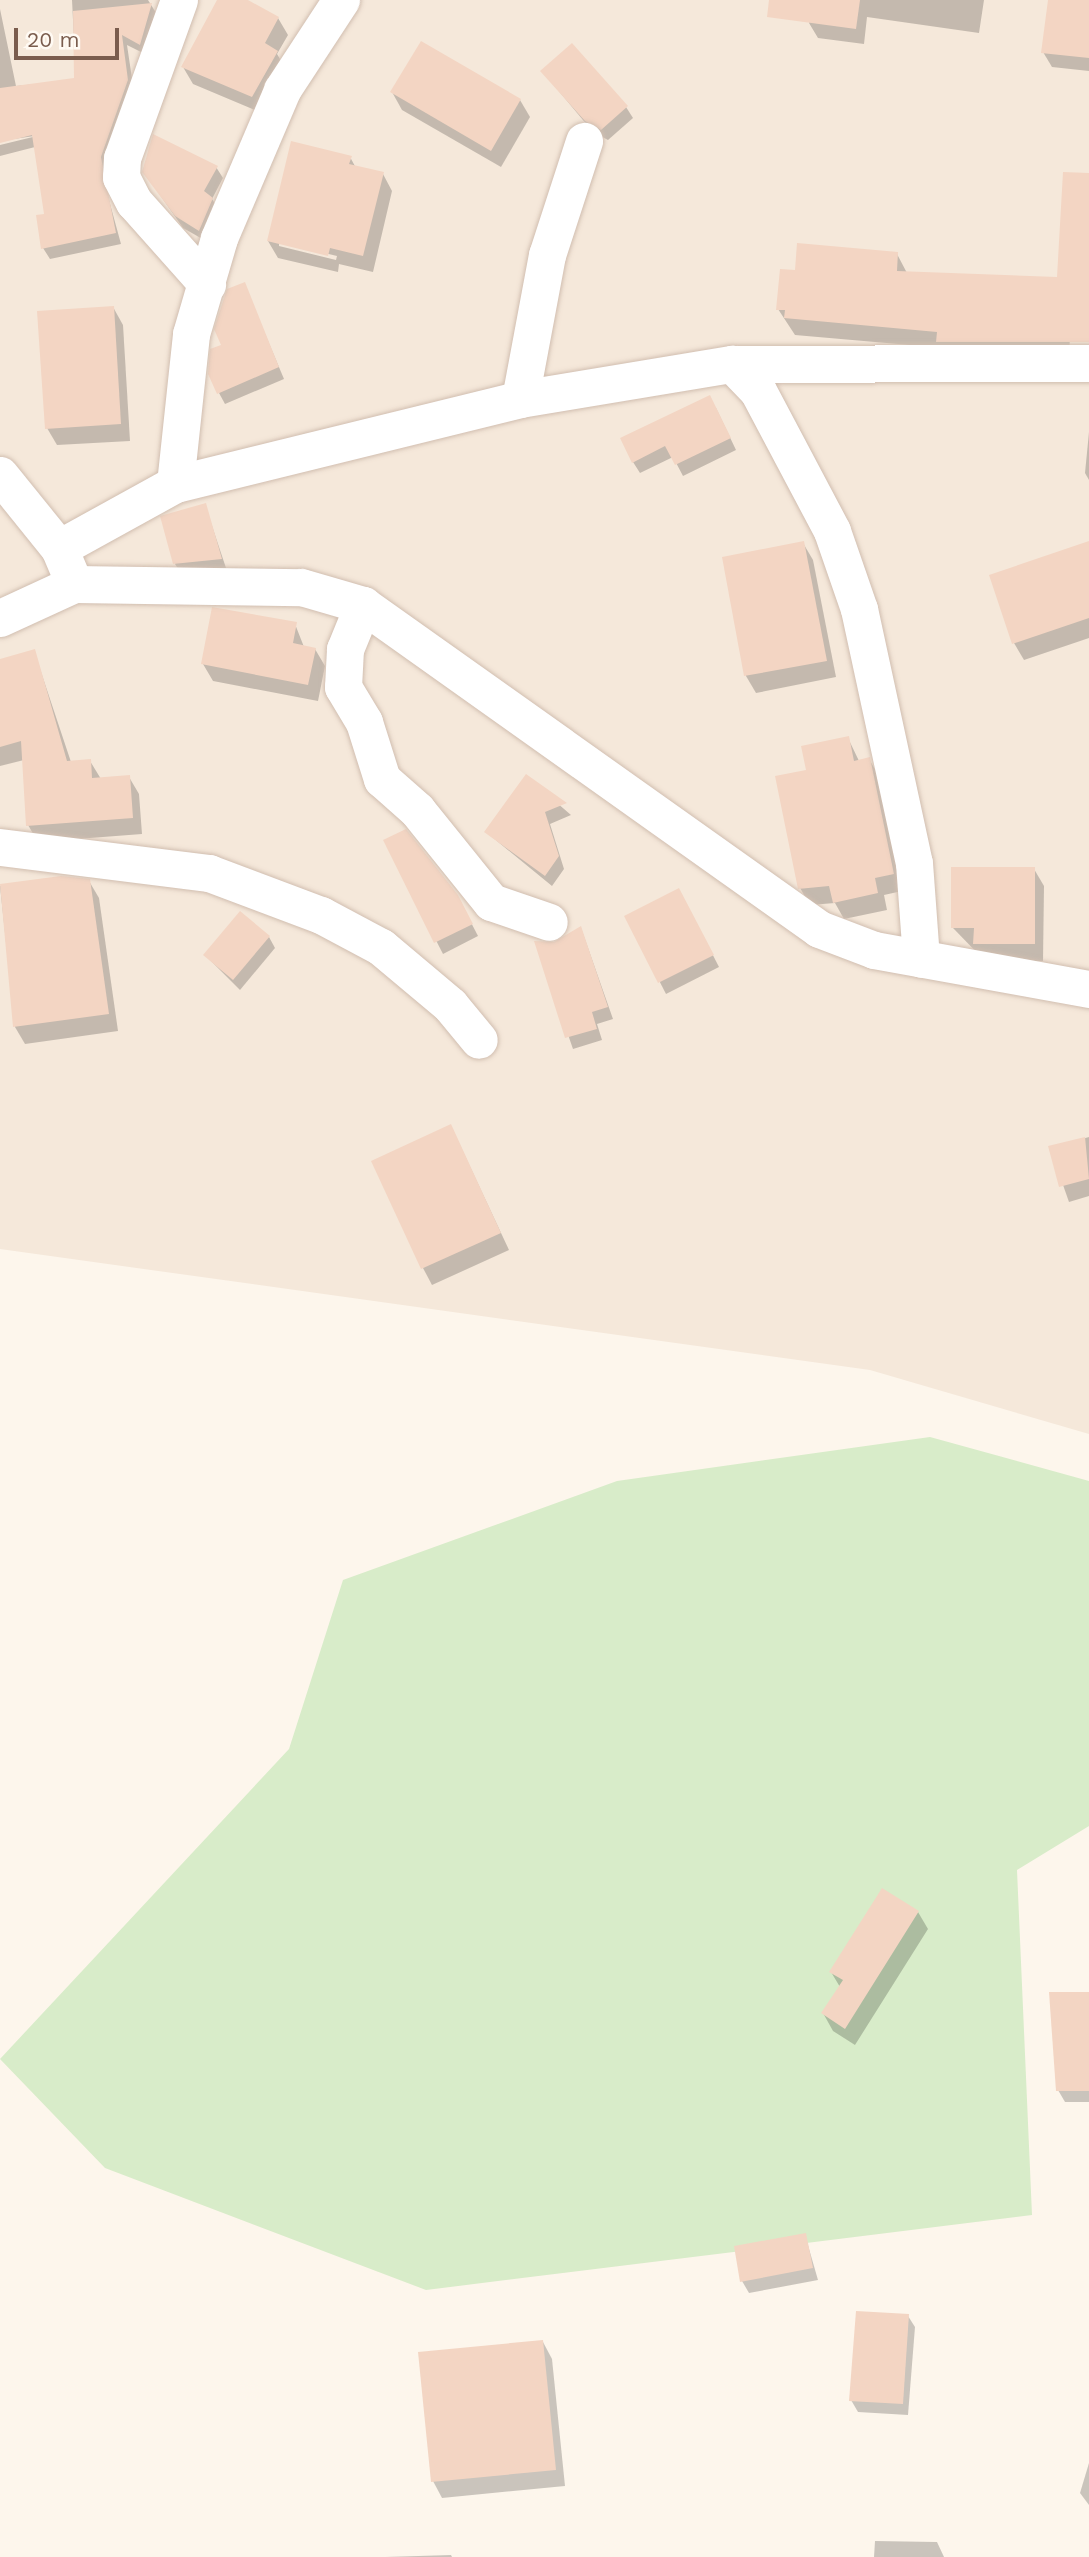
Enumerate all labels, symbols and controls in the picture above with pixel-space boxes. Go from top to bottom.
scale bar [18,14,122,58]
text: 20 m [27,27,79,52]

